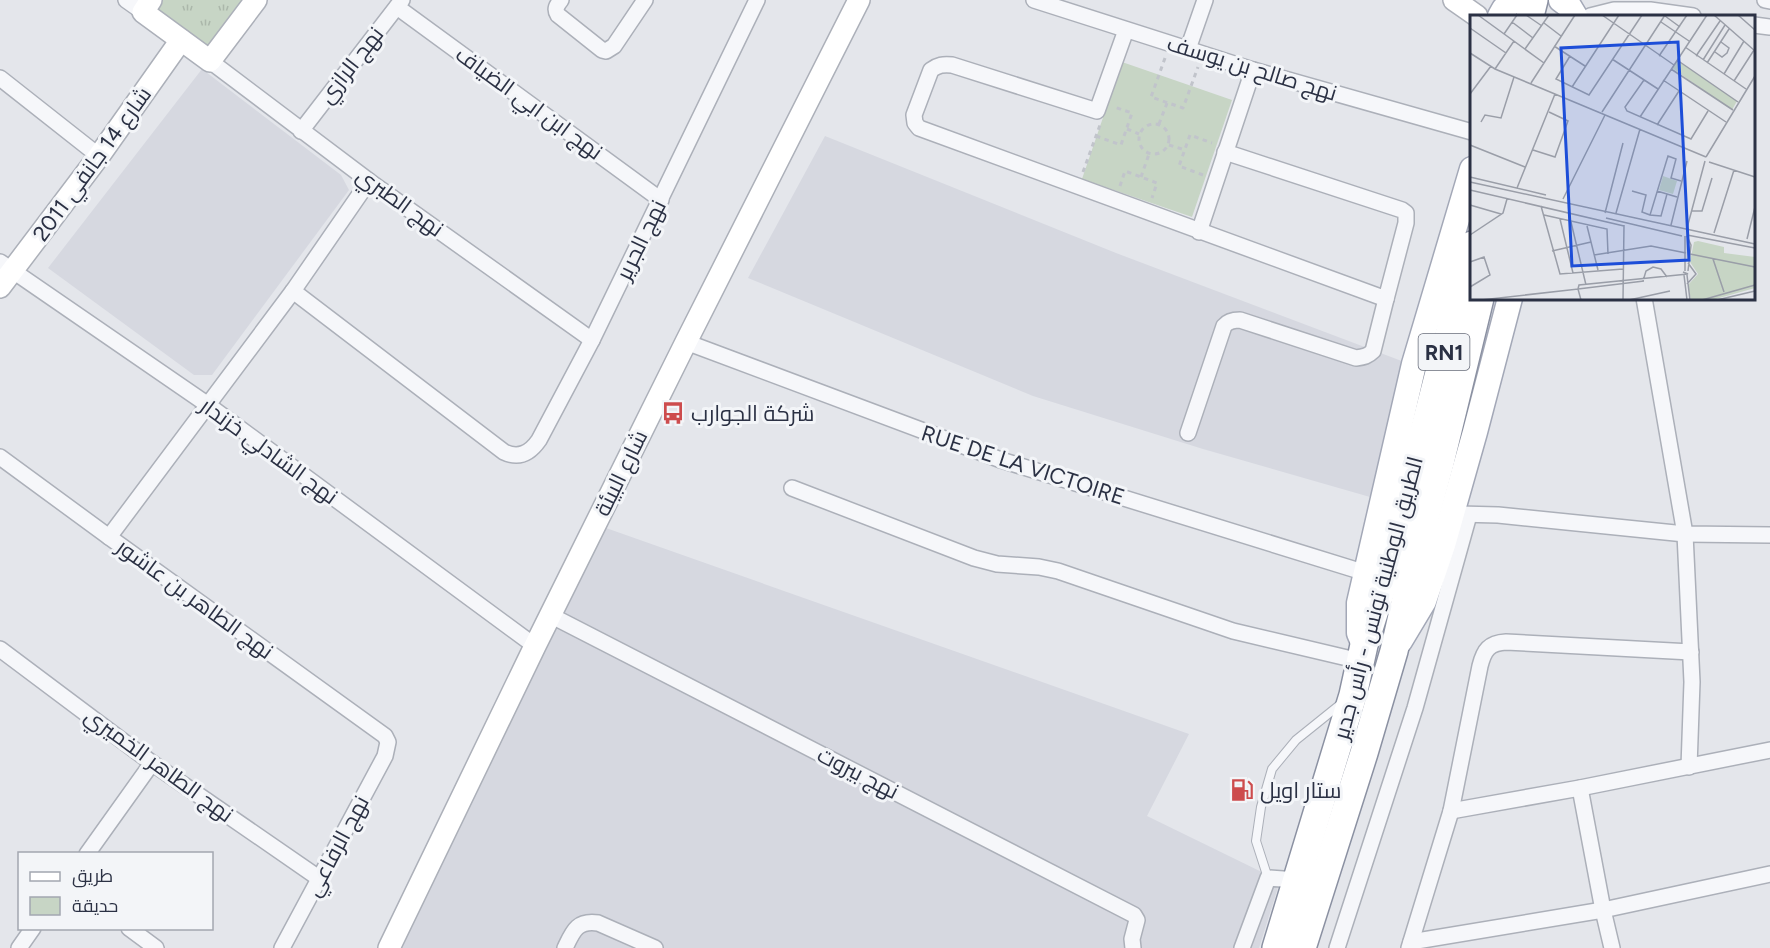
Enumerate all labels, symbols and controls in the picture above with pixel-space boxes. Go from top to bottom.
inset map [1470,15,1755,300]
street label: نهج الرازي [313,21,392,110]
street label: نهج صالح بن يوسف [1164,29,1340,108]
street label: نهج ابن ابي الضياف [448,41,608,168]
street label: شارع 14 جانفي 2011 [27,81,160,248]
street label: نهج الطبري [349,161,449,245]
street label: نهج الجرير [609,196,673,287]
road number: RN1 [1418,334,1470,370]
street label: نهج الشادلي خزندار [191,391,343,512]
bus stop icon: شركة الجوارب [660,400,686,426]
place label: شركة الجوارب [691,400,814,427]
street label: RUE DE LA VICTOIRE [918,419,1128,511]
street label: شارع البيئة [589,426,654,521]
street label: الطريق الوطنية تونس - رأس جدير [1327,453,1429,745]
street label: نهج الطاهر بن عاشور [109,532,279,666]
street label: نهج الطاهر الخميري [78,702,239,830]
street label: نهج بيروت [812,741,903,806]
fuel station icon: ستار اويل [1229,777,1255,803]
place label: ستار اويل [1260,777,1342,804]
street label: نهج الرفاعي [299,791,378,903]
legend [18,852,213,930]
text: طريق [72,865,113,888]
text: حديقة [72,895,118,917]

